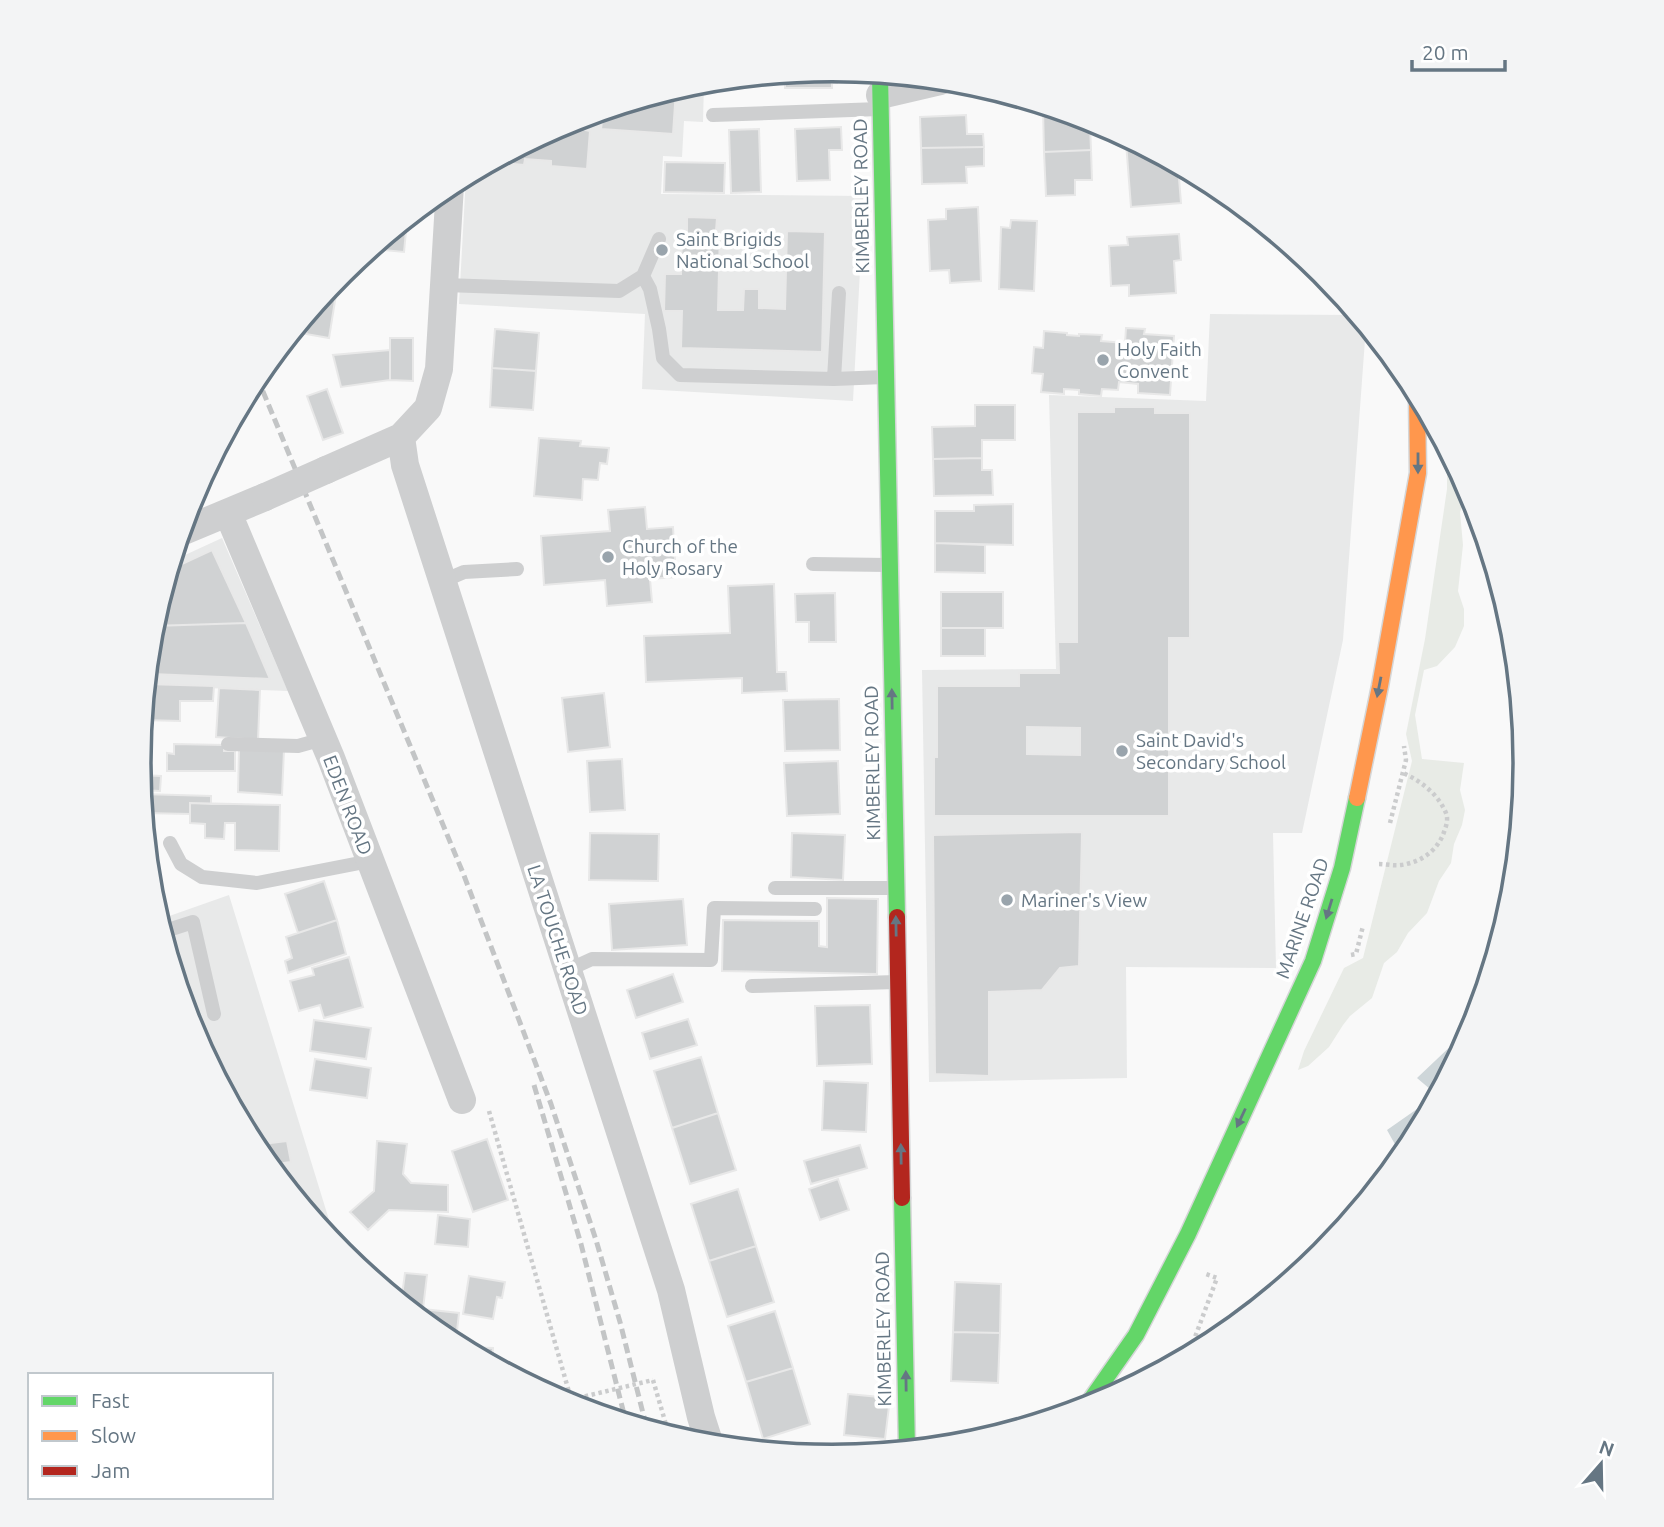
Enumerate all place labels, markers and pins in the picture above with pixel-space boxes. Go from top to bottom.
place label: Saint Brigids National School [676,228,809,272]
marker: Saint Brigids National School [654,242,670,258]
place label: Holy Faith Convent [1117,338,1202,382]
marker: Holy Faith Convent [1095,352,1111,368]
place label: Church of the Holy Rosary [622,535,738,579]
marker: Church of the Holy Rosary [600,549,616,565]
place label: Saint David's Secondary School [1136,729,1286,773]
marker: Saint David's Secondary School [1114,743,1130,759]
place label: Mariner's View [1021,889,1148,911]
marker: Mariner's View [999,892,1015,908]

